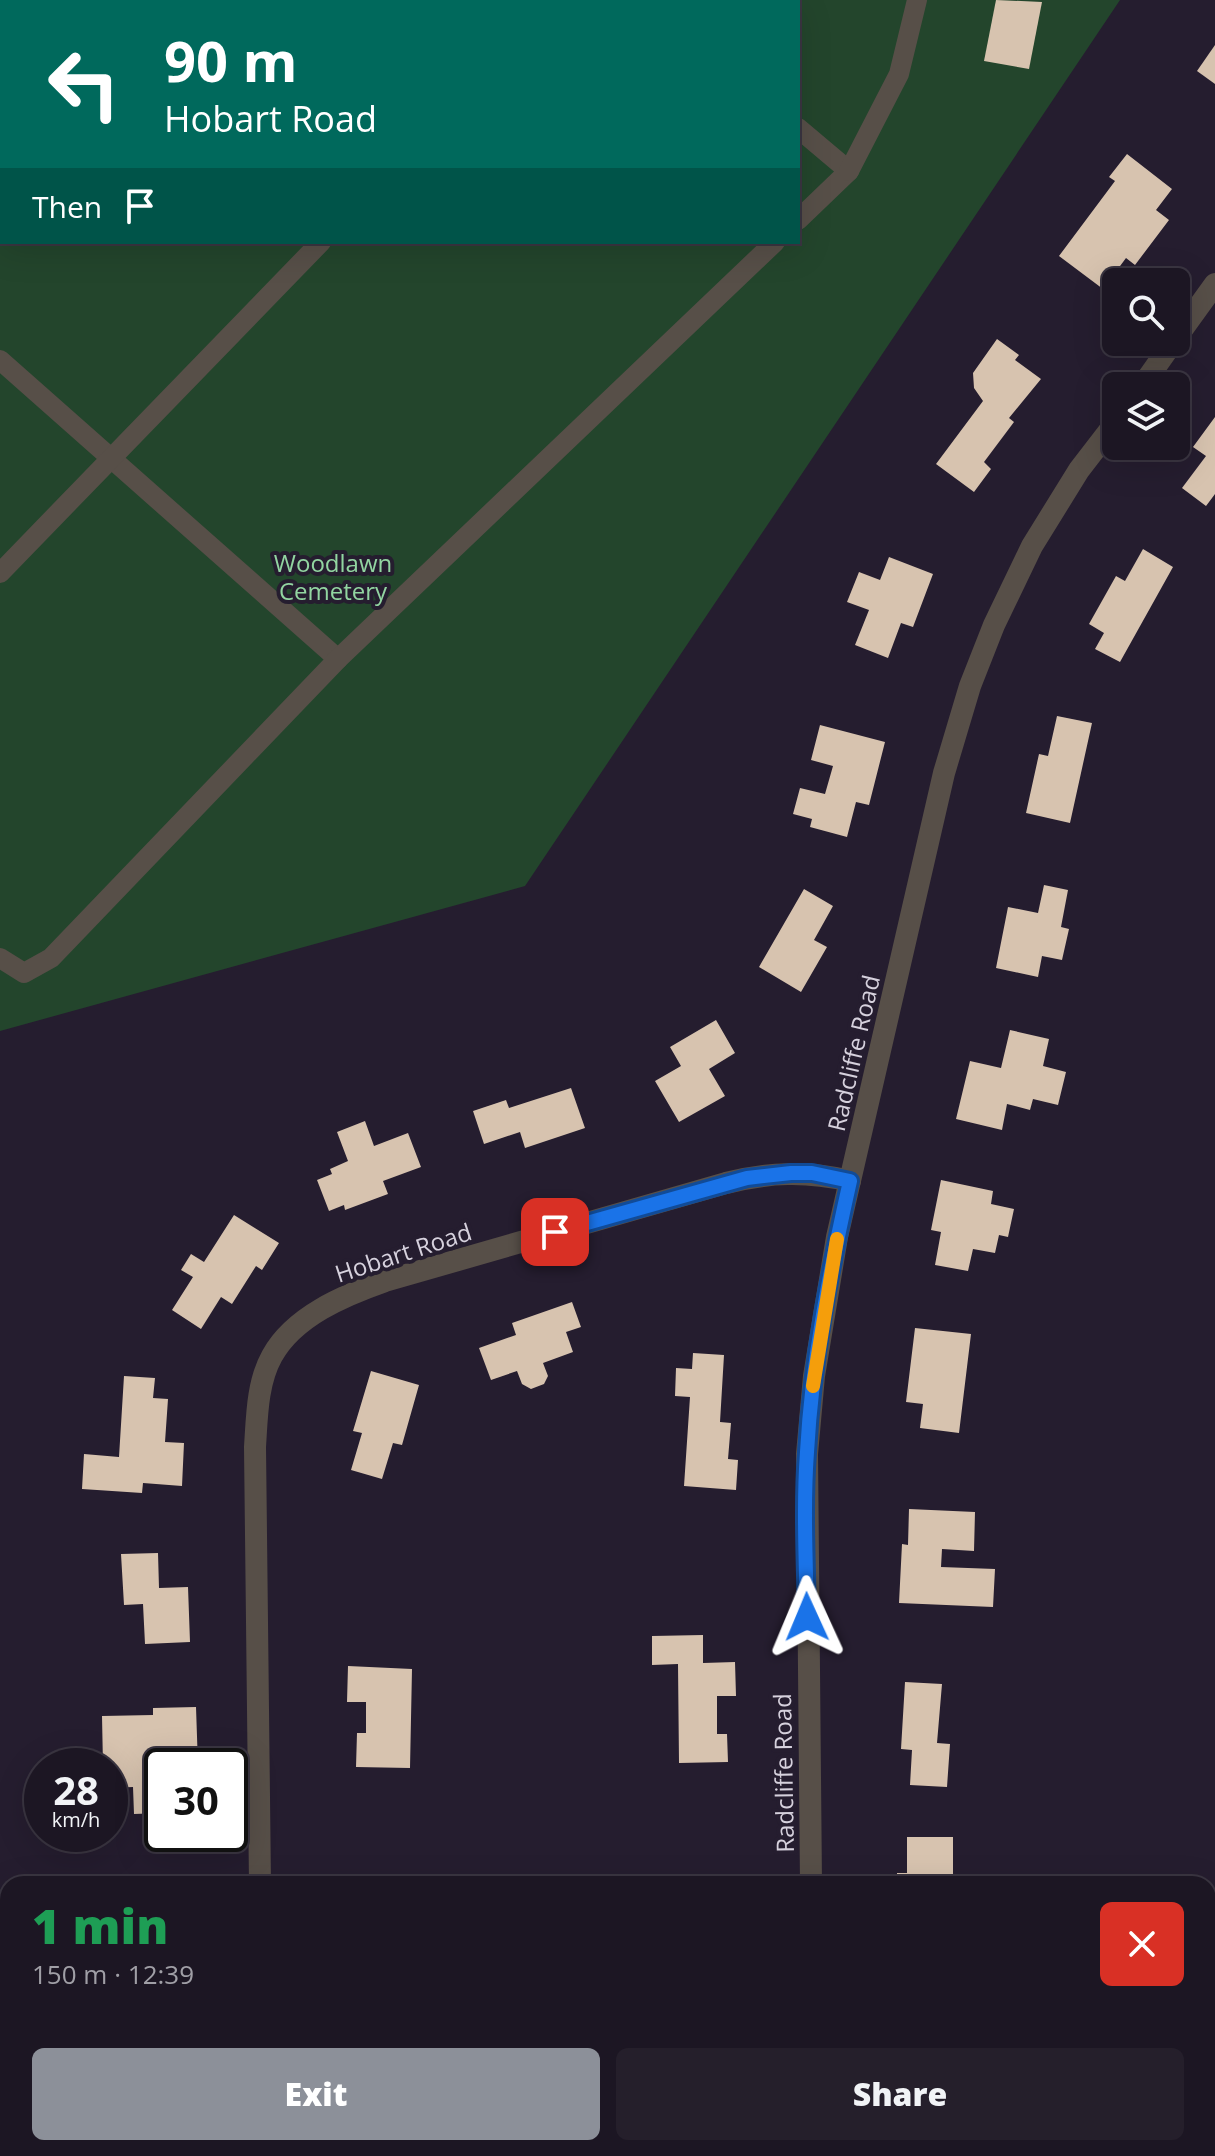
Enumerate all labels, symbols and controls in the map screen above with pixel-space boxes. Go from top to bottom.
text: 90 m [164,22,298,98]
icon: left [32,32,136,136]
text: Hobart Road [164,94,377,143]
icon: arrive [118,184,162,228]
text: Then [32,186,102,227]
map controls [1102,268,1190,460]
button: search [1102,268,1190,356]
button: layers [1102,372,1190,460]
park label: Woodlawn Cemetery [274,546,392,607]
street label: Radcliffe Road [819,972,887,1134]
pin [521,1198,589,1266]
icon: arrive [533,1210,577,1254]
street label: Hobart Road [330,1214,476,1290]
position arrow [765,1575,849,1659]
street label: Radcliffe Road [765,1693,801,1853]
speed limit sign: 30 [144,1748,248,1852]
text: 28 [53,1762,99,1817]
text: km/h [52,1806,100,1833]
text: 1 min [32,1893,168,1958]
button: close [1100,1902,1184,1986]
text: 150 m · 12:39 [32,1956,194,1992]
button: Exit [32,2048,600,2140]
button: Share [616,2048,1184,2140]

